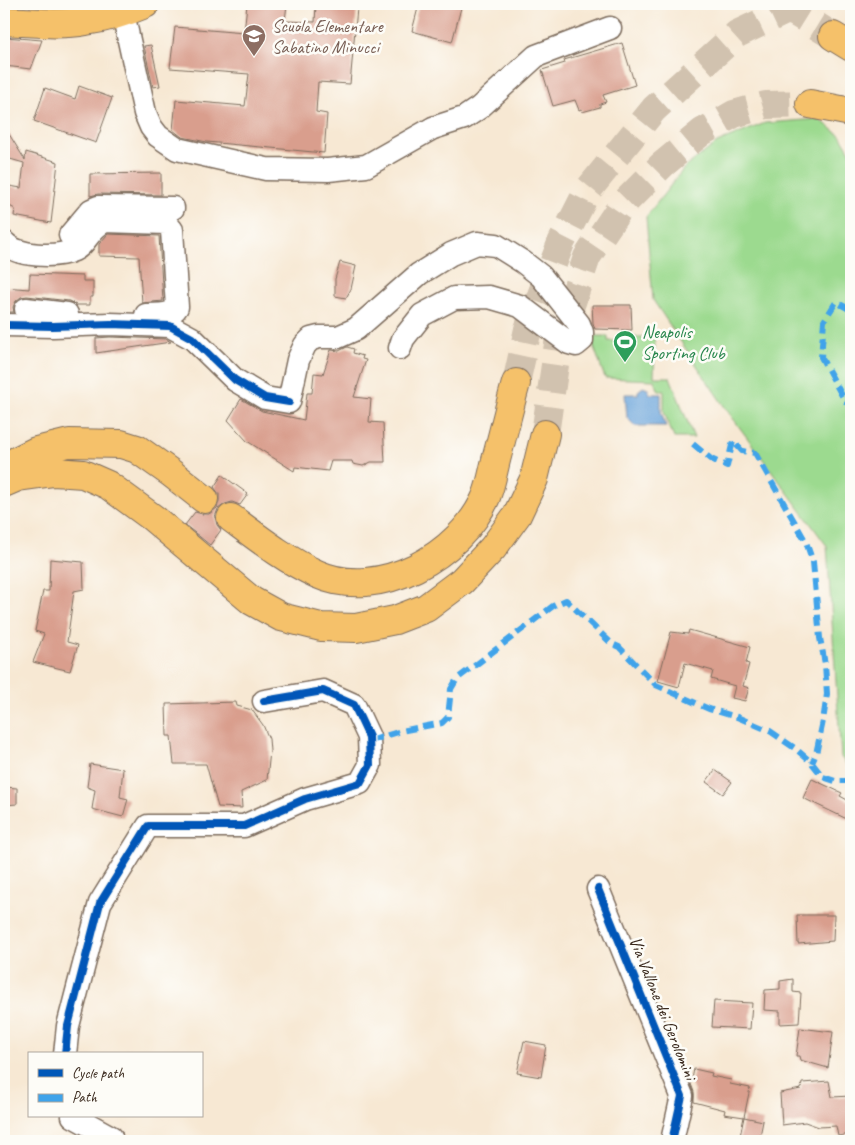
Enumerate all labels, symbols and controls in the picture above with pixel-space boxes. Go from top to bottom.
place label: Scuola Elementare Sabatino Minucci [272,15,384,58]
school or university icon: Scuola Elementare Sabatino Minucci [241,23,267,57]
place label: Neapolis Sporting Club [642,321,726,364]
sports icon: Neapolis Sporting Club [612,329,638,363]
street label: Via Vallone dei Gerolomini [624,933,703,1085]
legend [28,1052,202,1118]
text: Cycle path [72,1064,124,1083]
text: Path [72,1088,98,1107]

